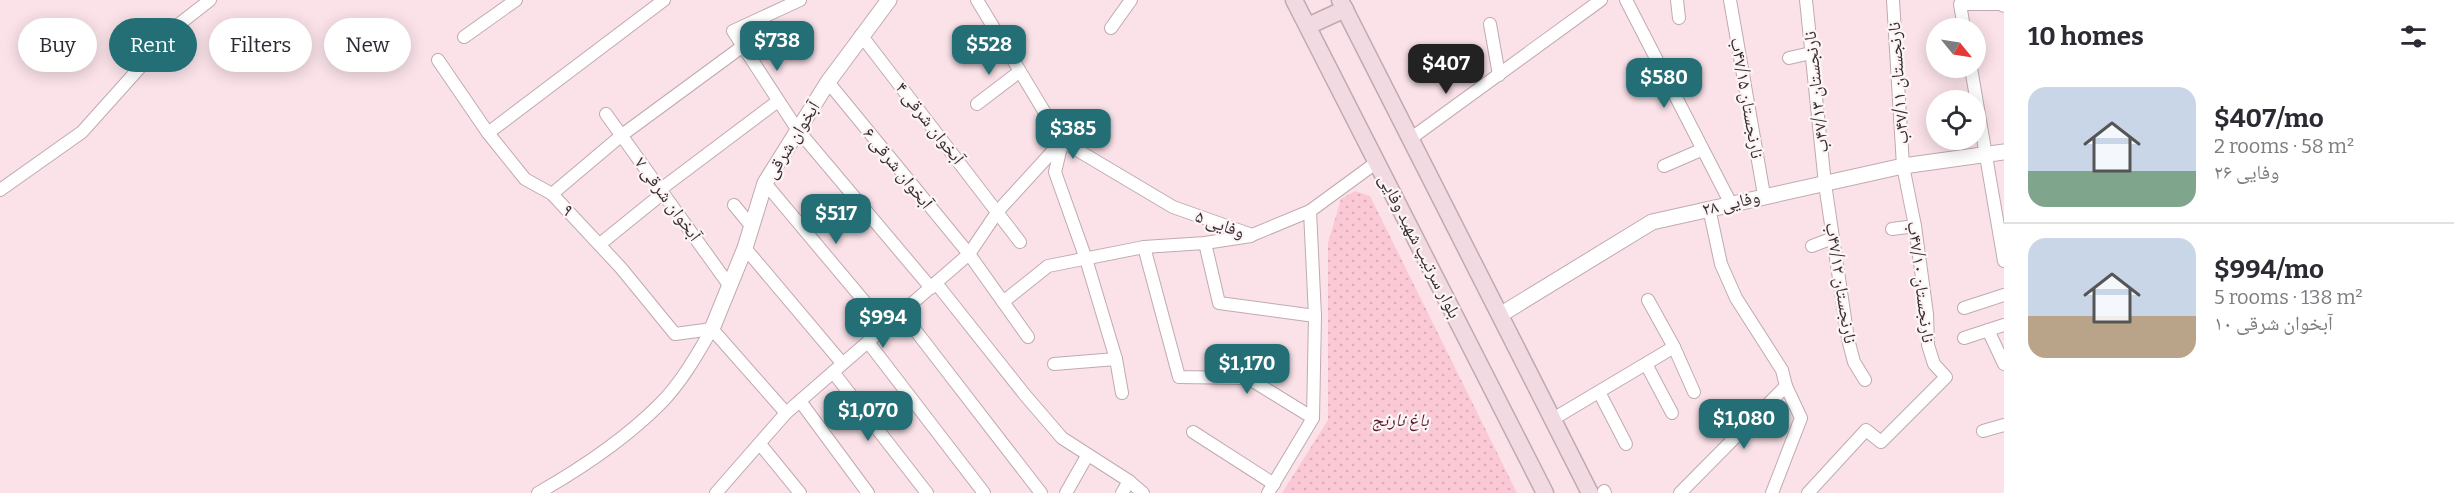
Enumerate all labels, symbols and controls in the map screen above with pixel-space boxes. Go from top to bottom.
chip: Buy [18,18,97,72]
chip: Rent [109,18,197,72]
chip: Filters [209,18,312,72]
chip: New [324,18,411,72]
north arrow [1926,18,1986,78]
map controls [1926,18,1986,150]
icon: filters [2397,20,2430,53]
pin: $738 [741,21,813,72]
street label: نارنجستان ۴۷/۱۱ب [1883,21,1913,145]
text: 10 homes [2028,21,2144,52]
pin: $528 [953,25,1025,76]
text: $738 [754,28,800,52]
street label: نارنجستان ۴۷/۱۳ب [1799,30,1833,154]
text: $528 [966,32,1012,56]
street label: نارنجستان ۴۷/۱۵ب [1726,36,1768,160]
pin: $407 [1410,44,1482,95]
text: $407 [1422,51,1470,75]
pin: $580 [1628,58,1700,109]
text: $580 [1640,65,1688,89]
street label: آبخوان شرقی ۴ [891,77,969,169]
button: locate [1926,90,1986,150]
street label: آبخوان شرقی [760,97,825,183]
text: $407/mo [2214,103,2324,134]
pin: $385 [1037,109,1109,160]
icon: home [2076,111,2148,183]
text: $385 [1050,116,1096,140]
street label: آبخوان شرقی ۶ [858,123,938,214]
text: 2 rooms · 58 m² [2214,134,2354,158]
street label: آبخوان شرقی ۷ [630,153,706,246]
text: وفایی ۲۶ [2214,160,2279,184]
street label: بلوار سرتیپ شهید وفایی [1374,170,1466,322]
street label: وفایی ۲۸ [1700,186,1762,220]
pin: $517 [800,194,872,245]
street label: ۹ [557,199,579,221]
text: $517 [815,201,857,225]
street label: وفایی ۵ [1192,205,1248,243]
street label: نارنجستان ۴۷/۱۰ب [1903,220,1939,344]
street label: نارنجستان ۴۷/۱۲ب [1821,221,1861,345]
text: $994/mo [2214,254,2324,285]
icon: home [2076,262,2148,334]
text: 5 rooms · 138 m² [2214,285,2363,309]
pin: $994 [847,298,919,349]
text: $994 [859,305,907,329]
text: آبخوان شرقی ۱۰ [2214,311,2333,335]
pin: $1,170 [1198,344,1296,395]
text: $1,170 [1219,351,1275,375]
pin: $1,070 [819,391,917,442]
text: $1,070 [838,398,898,422]
pin: $1,080 [1695,399,1793,450]
text: $1,080 [1713,406,1775,430]
park label: باغ نارنج [1371,409,1430,432]

